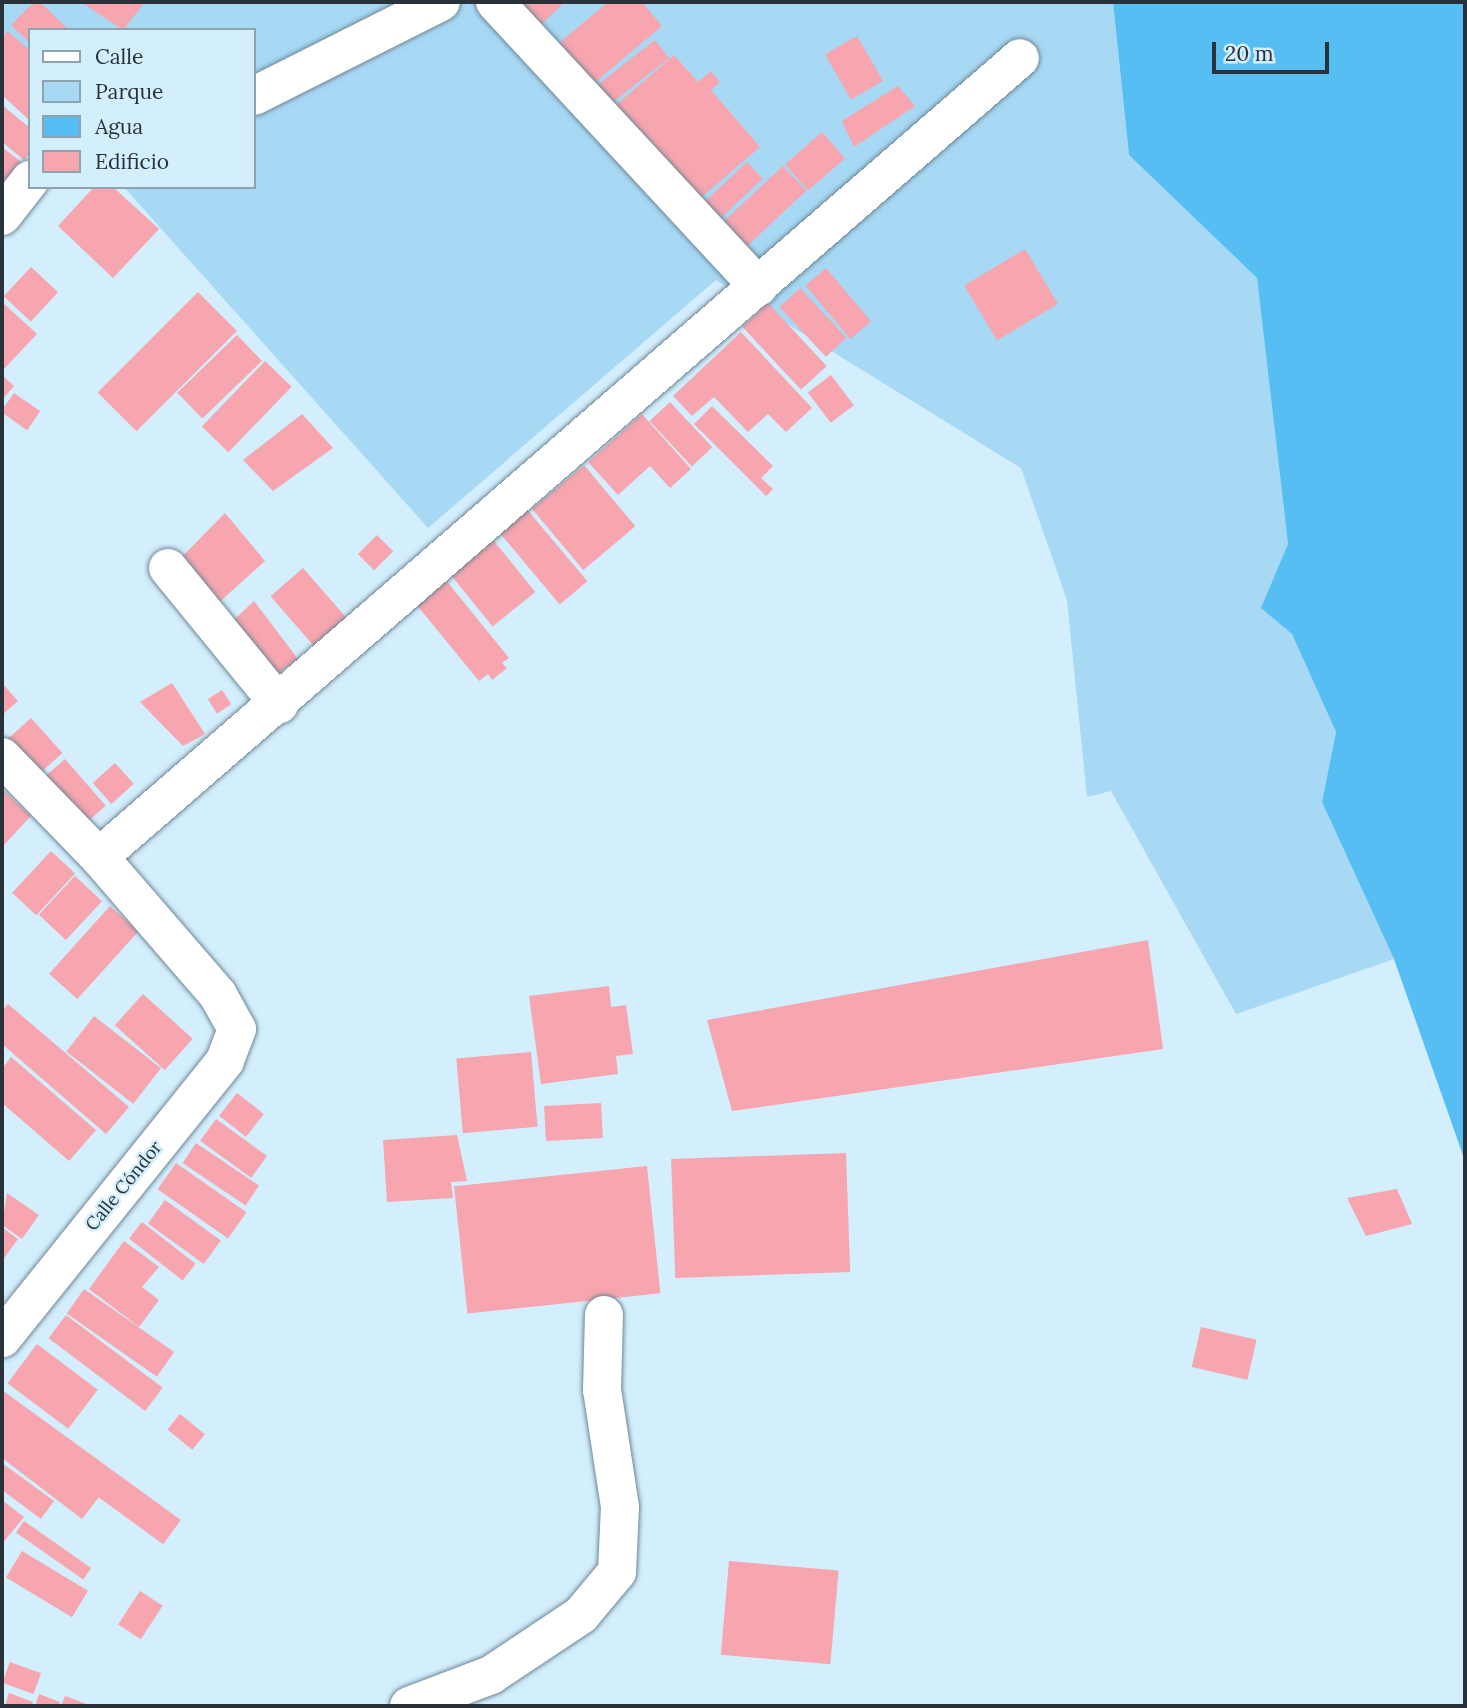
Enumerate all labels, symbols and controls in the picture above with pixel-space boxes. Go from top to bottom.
legend [28,28,256,189]
scale bar [1215,28,1332,72]
text: 20 m [1225,40,1274,67]
text: Calle [95,43,143,70]
text: Parque [95,78,163,105]
text: Agua [95,113,143,140]
text: Edificio [95,148,169,175]
street label: Calle Cóndor [81,1137,167,1235]

